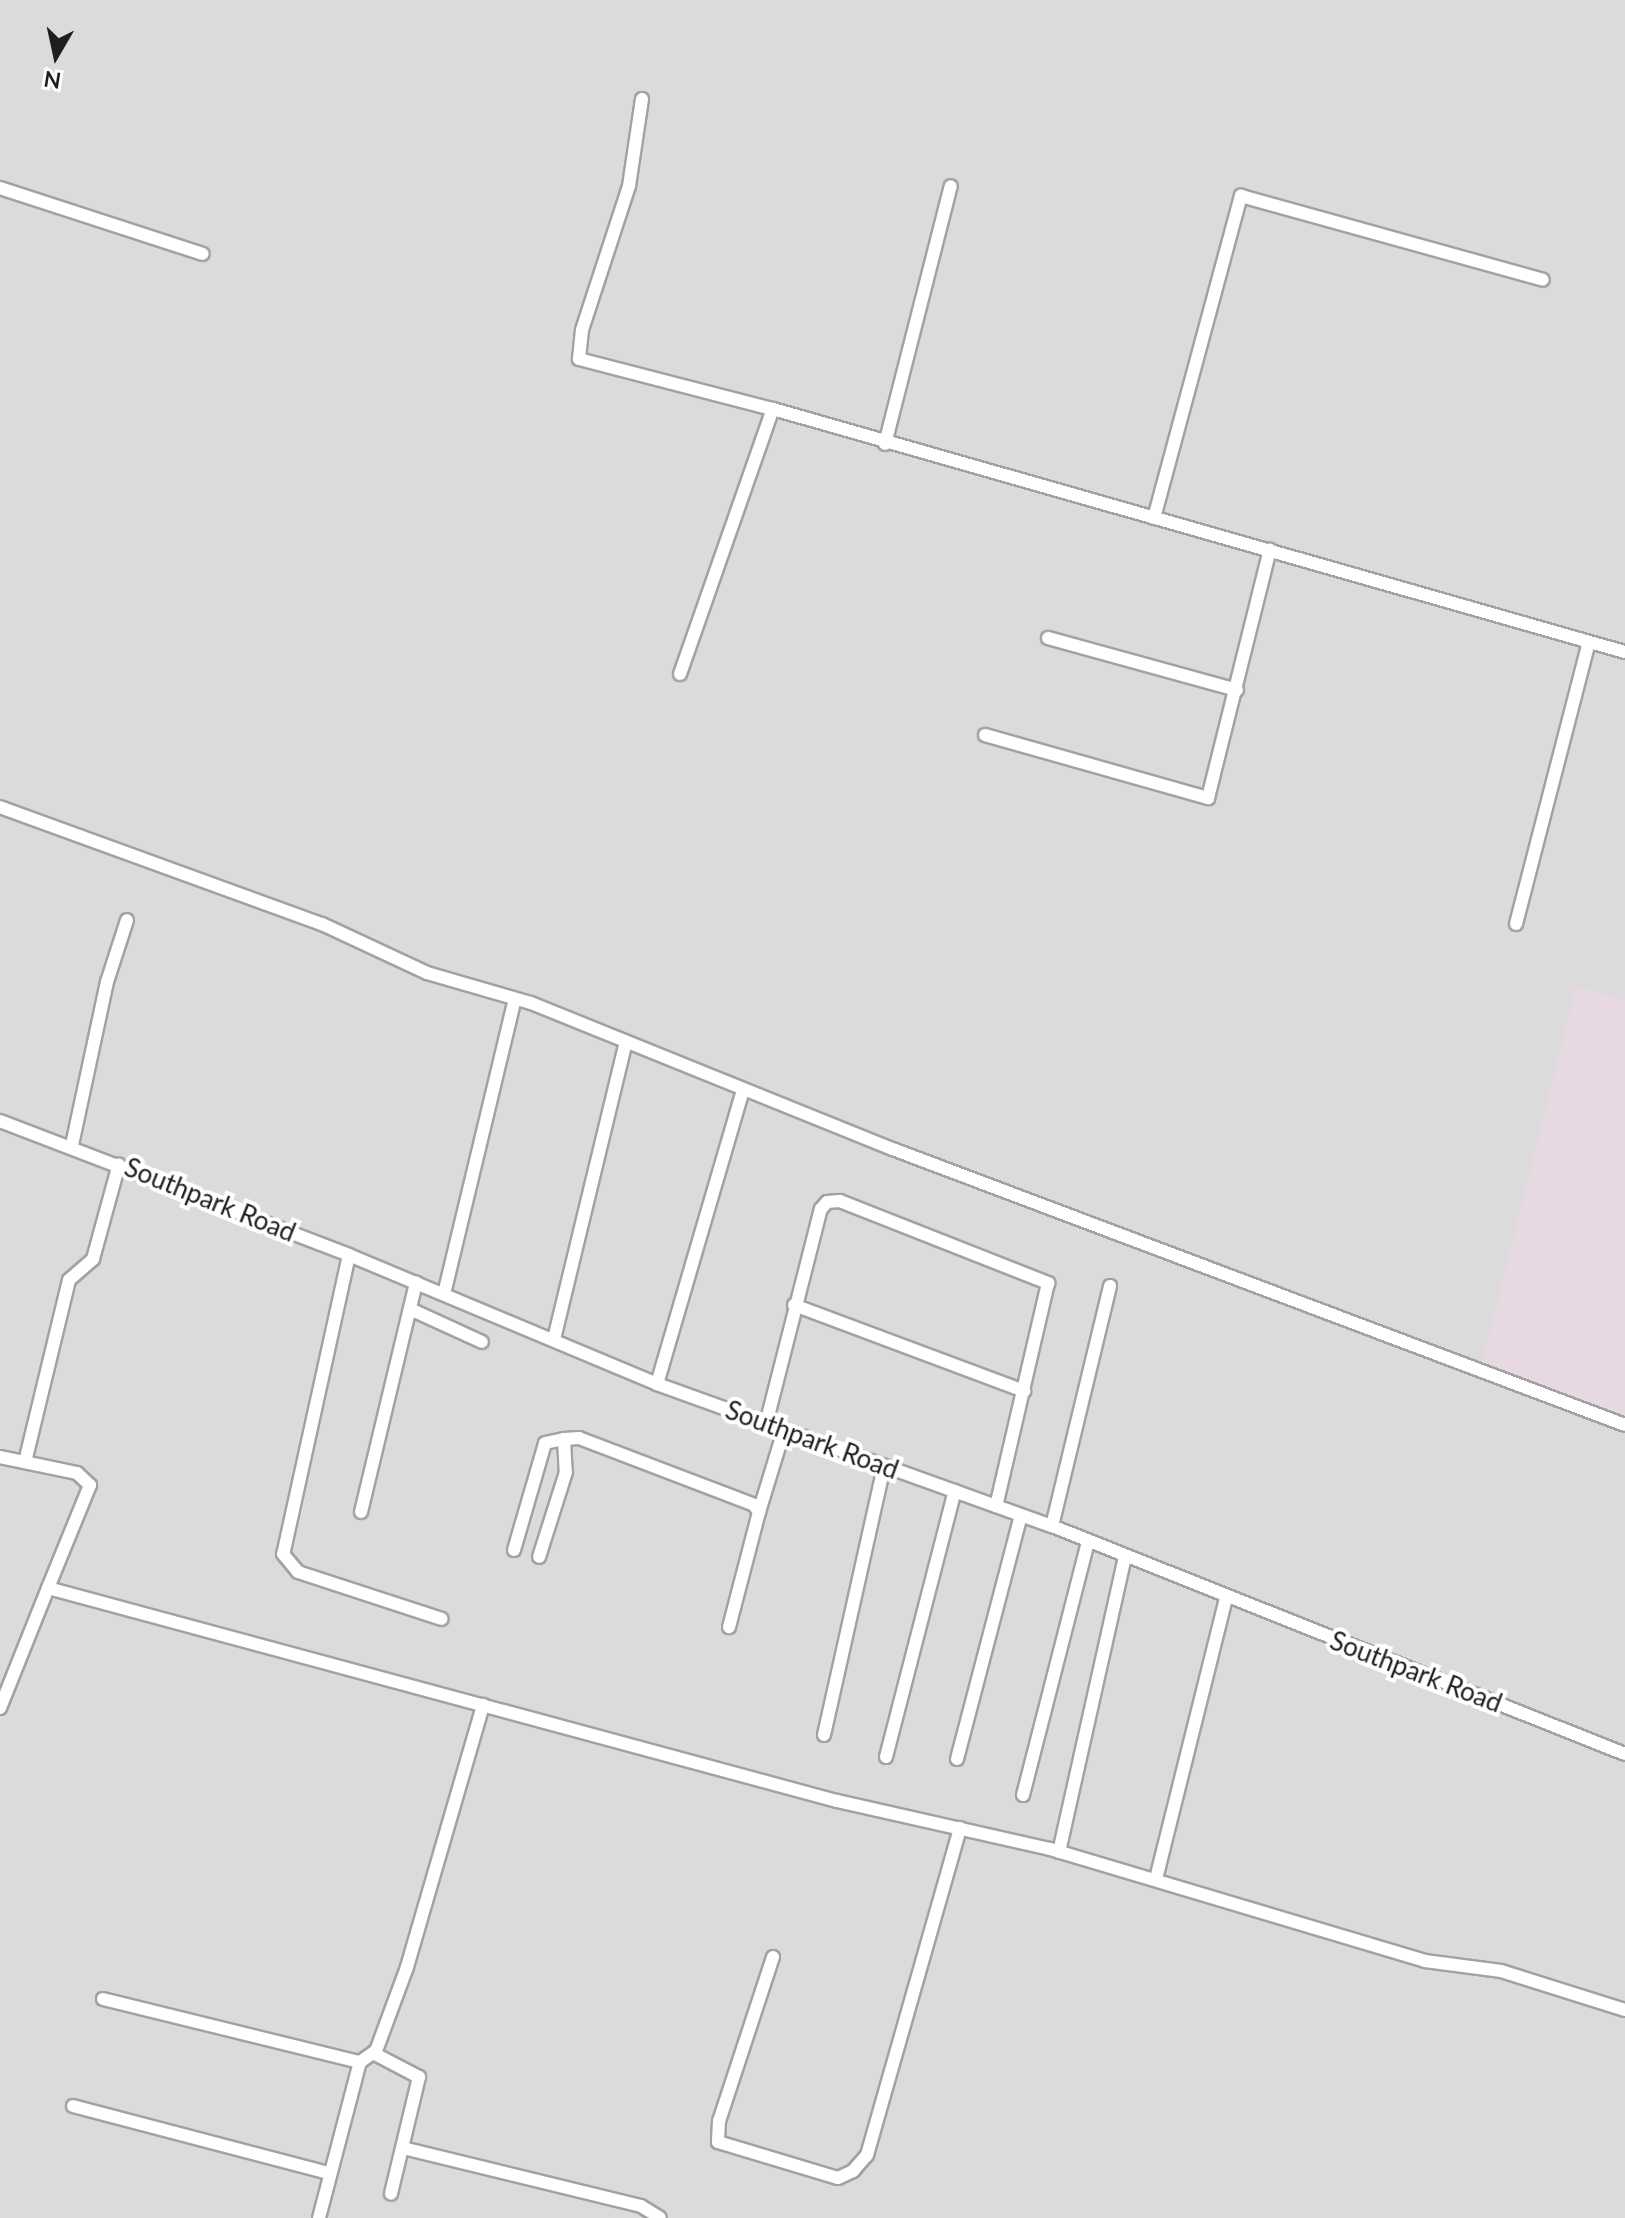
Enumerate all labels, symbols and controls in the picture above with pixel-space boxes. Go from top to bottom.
north arrow [16,16,96,96]
text: N [42,66,63,95]
street label: Southpark Road [120,1152,300,1248]
street label: Southpark Road [721,1394,903,1486]
street label: Southpark Road [1326,1625,1506,1719]

